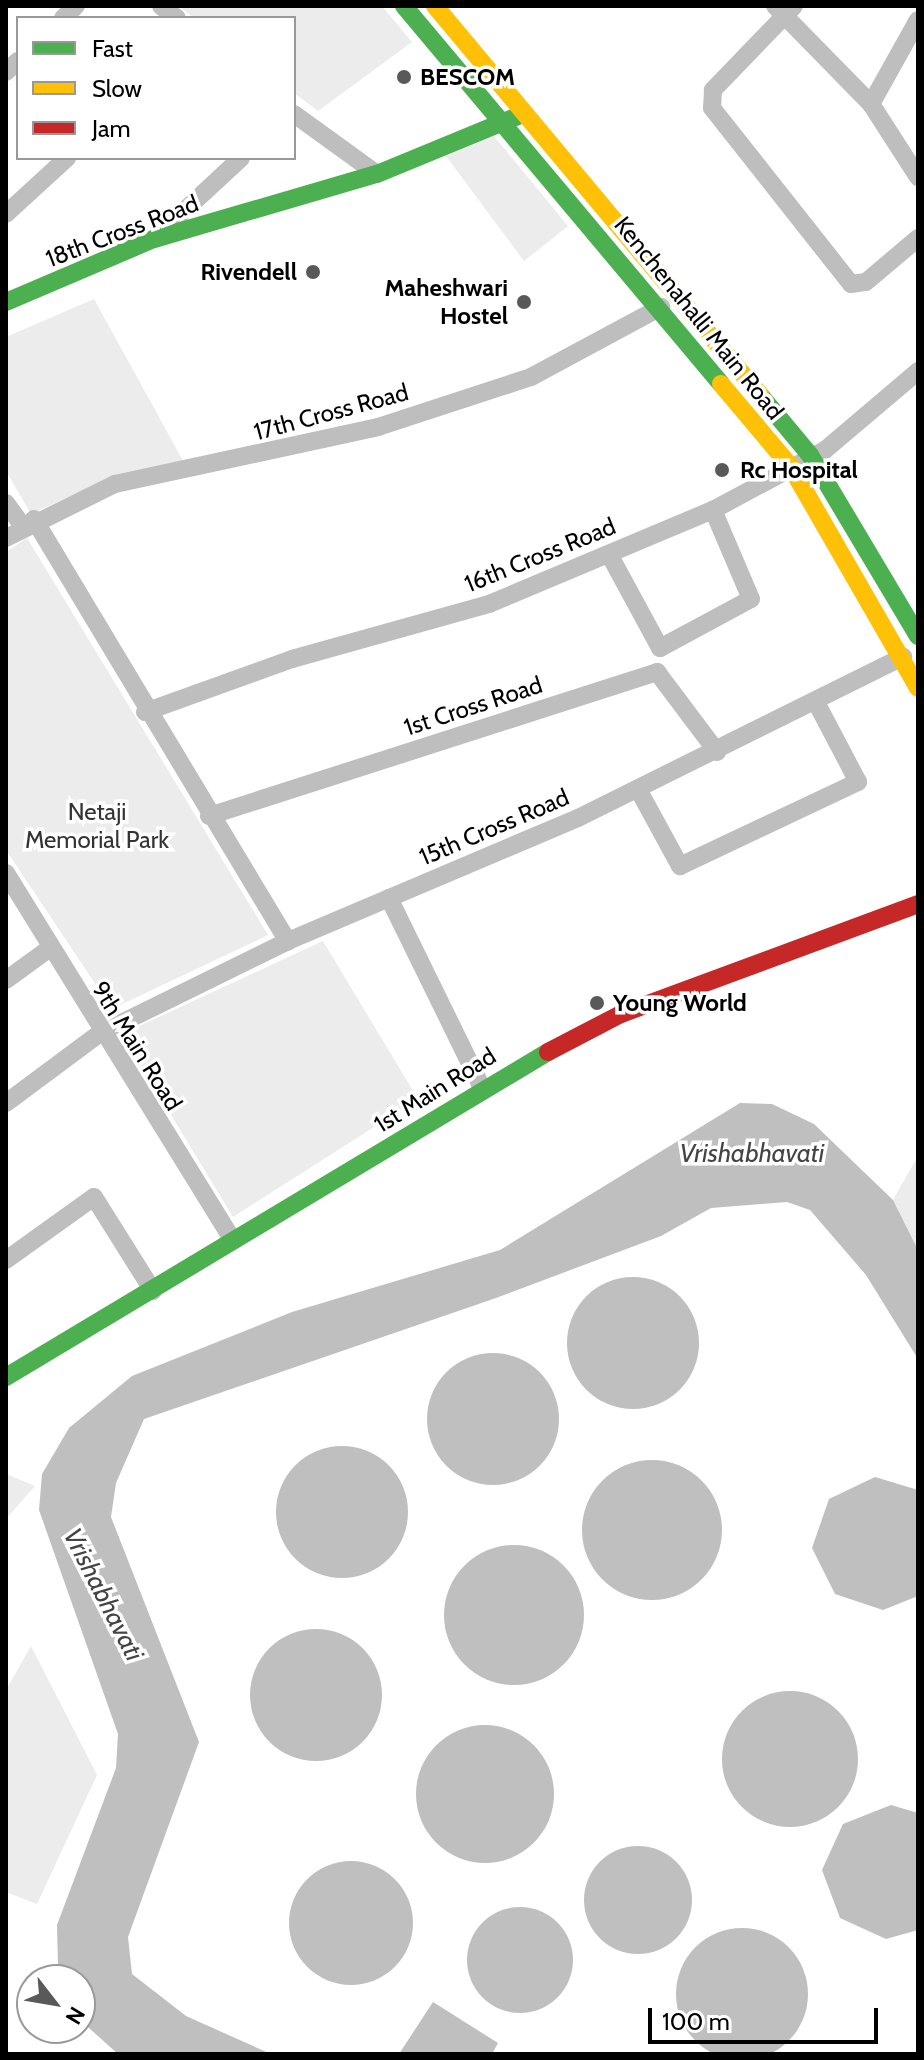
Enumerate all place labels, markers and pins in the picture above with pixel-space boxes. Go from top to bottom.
place label: BESCOM [420,63,515,91]
marker: BESCOM [395,68,413,86]
place label: Rivendell [200,258,297,286]
marker: Rivendell [304,263,322,281]
place label: Maheshwari Hostel [385,274,508,330]
marker: Maheshwari Hostel [515,293,533,311]
place label: Rc Hospital [740,456,858,484]
marker: Rc Hospital [711,459,733,481]
place label: Young World [613,989,747,1017]
marker: Young World [588,994,606,1012]

